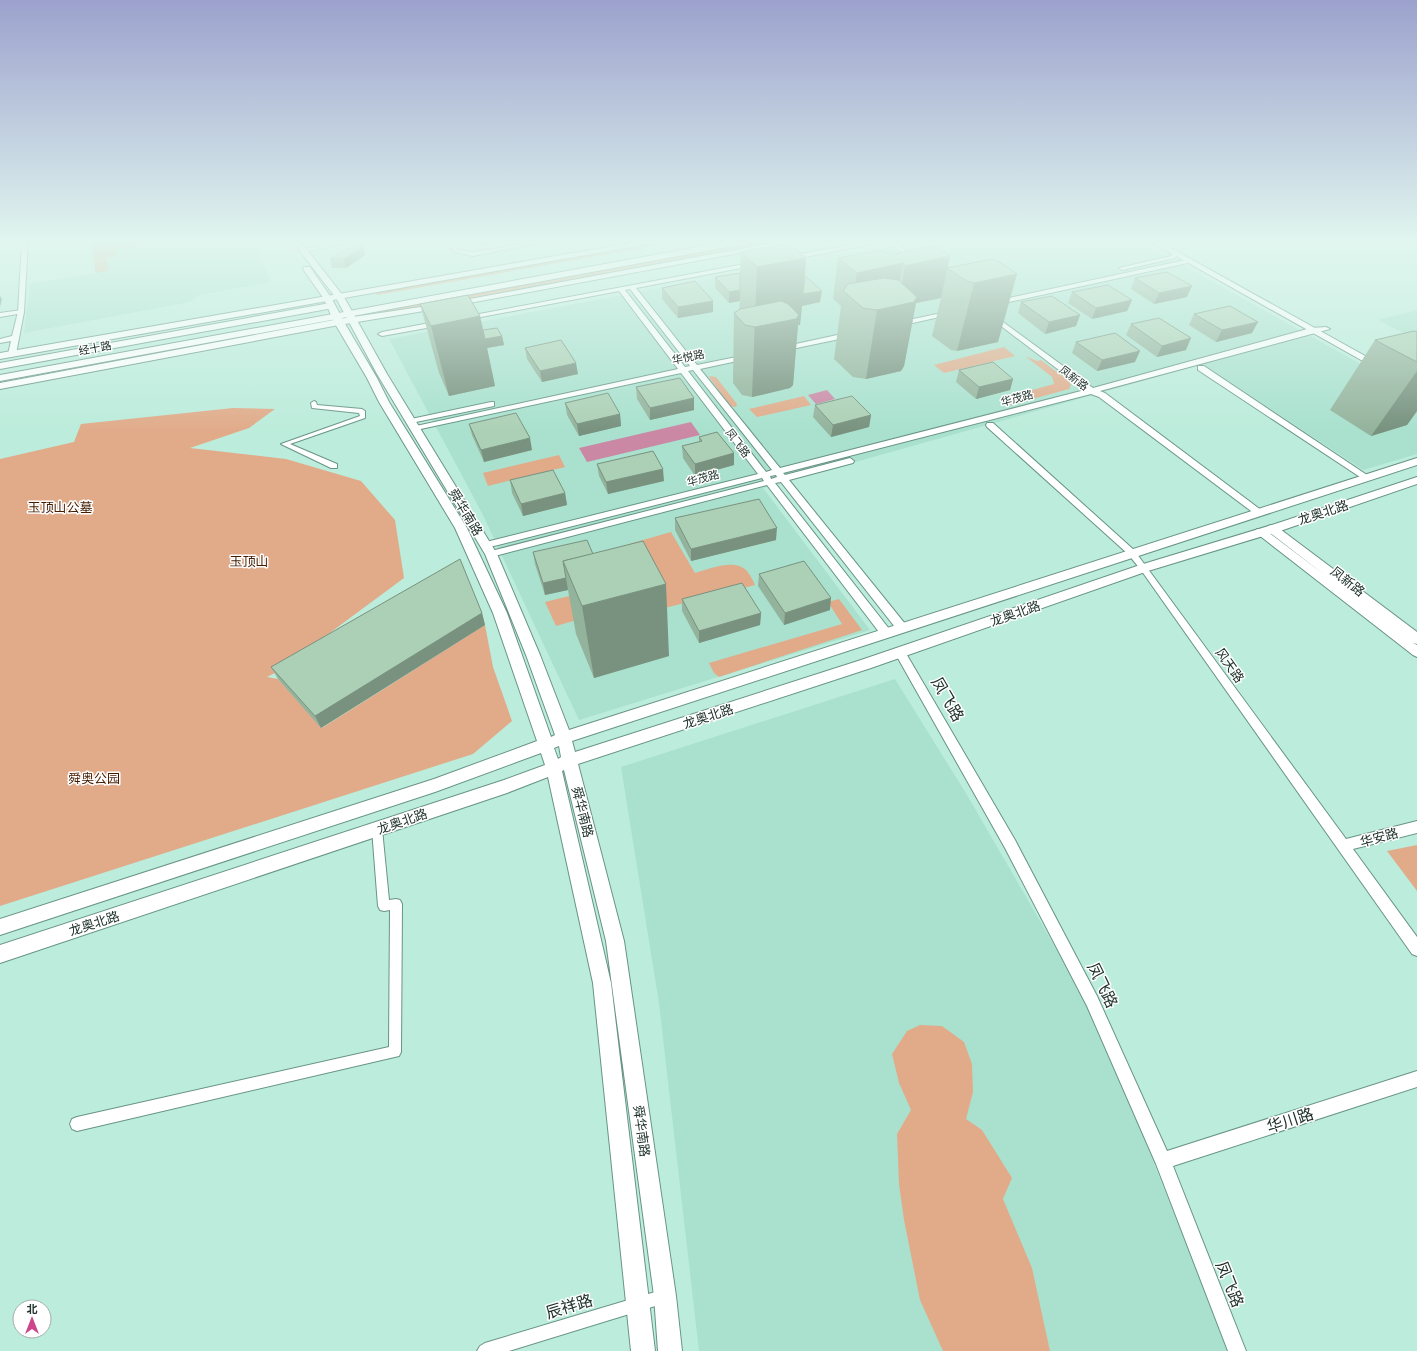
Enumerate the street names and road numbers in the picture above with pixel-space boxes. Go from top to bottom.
street label: 经十路 [78,339,113,358]
street label: 华悦路 [671,348,706,367]
street label: 凤新路 [1057,363,1091,394]
street label: 华茂路 [1000,388,1035,409]
street label: 凤飞路 [722,426,753,460]
street label: 华茂路 [686,468,721,489]
street label: 舜华南路 [446,486,485,538]
street label: 龙奥北路 [1296,497,1350,528]
street label: 凤新路 [1328,563,1368,599]
street label: 龙奥北路 [988,598,1042,629]
street label: 风天路 [1212,645,1247,686]
street label: 凤飞路 [927,674,968,725]
street label: 龙奥北路 [681,701,735,732]
street label: 舜华南路 [569,785,596,839]
street label: 龙奥北路 [375,806,429,837]
street label: 华安路 [1358,825,1400,850]
street label: 龙奥北路 [67,908,121,939]
street label: 凤飞路 [1083,959,1122,1011]
street label: 舜华南路 [630,1104,653,1158]
street label: 华川路 [1264,1104,1316,1137]
street label: 凤飞路 [1212,1258,1247,1310]
street label: 辰祥路 [543,1290,595,1323]

